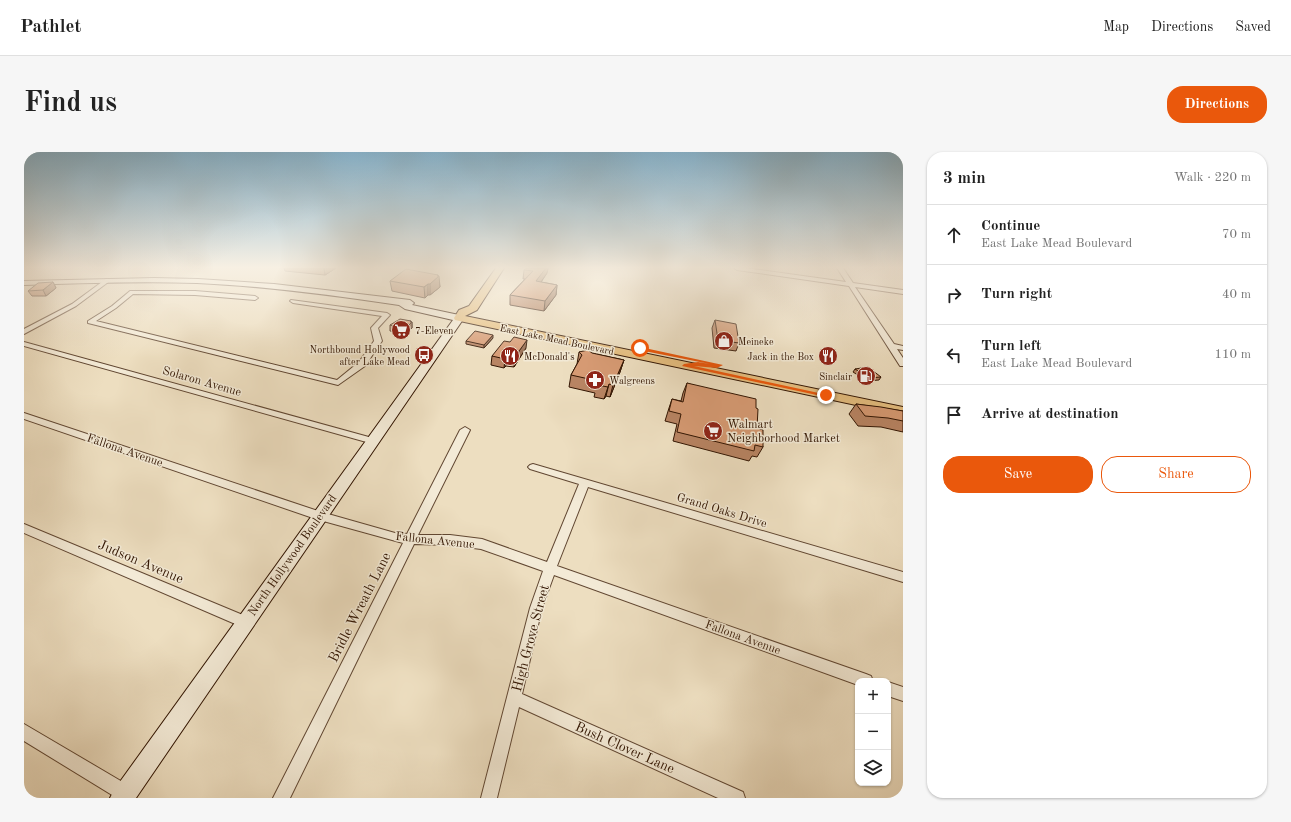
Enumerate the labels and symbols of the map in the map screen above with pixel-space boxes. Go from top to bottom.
supermarket icon: 7-Eleven [390,319,412,341]
street label: East Lake Mead Boulevard [499,323,615,357]
place label: 7-Eleven [415,326,454,336]
shop icon: Meineke [713,330,735,352]
place label: Meineke [738,337,774,347]
route start [631,339,649,357]
bus stop icon: Northbound Hollywood after Lake Mead [413,344,435,366]
place label: Northbound Hollywood after Lake Mead [310,345,410,367]
restaurant icon: McDonald's [499,345,521,367]
restaurant icon: Jack in the Box [817,345,839,367]
place label: McDonald's [524,352,575,362]
place label: Jack in the Box [747,352,814,362]
street label: Solaron Avenue [161,365,243,399]
fuel station icon: Sinclair [855,365,877,387]
pharmacy icon: Walgreens [584,369,606,391]
place label: Sinclair [819,372,852,382]
place label: Walgreens [609,376,655,386]
route end [817,386,835,404]
place label: Walmart Neighborhood Market [727,419,840,445]
supermarket icon: Walmart Neighborhood Market [702,420,724,442]
street label: Fallona Avenue [85,432,165,470]
street label: Grand Oaks Drive [675,492,769,531]
street label: North Hollywood Boulevard [246,493,339,618]
street label: Fallona Avenue [395,531,476,551]
street label: Judson Avenue [96,538,185,586]
street label: Bridle Wreath Lane [326,550,394,665]
street label: High Grove Street [510,583,552,693]
street label: Fallona Avenue [703,619,783,657]
street label: Bush Clover Lane [573,720,677,776]

